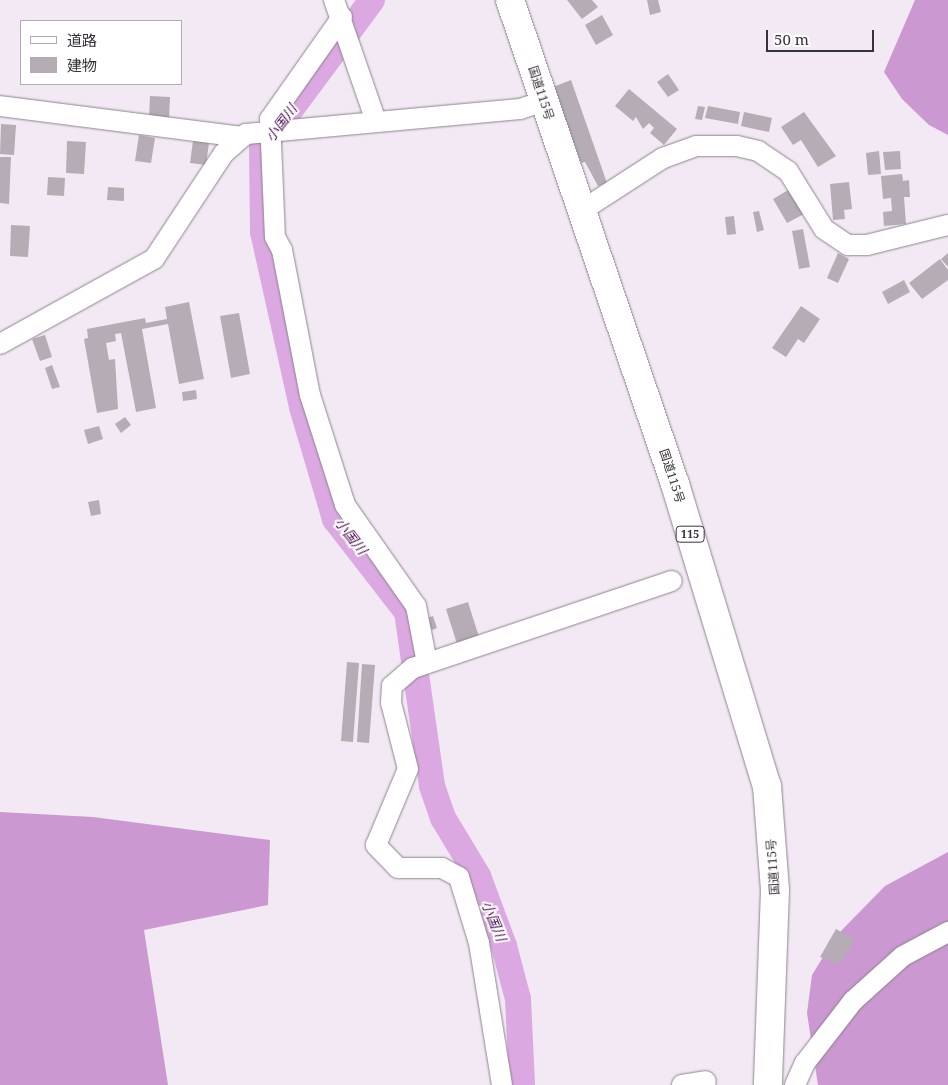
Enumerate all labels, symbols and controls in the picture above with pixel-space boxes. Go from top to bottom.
legend [20,20,182,85]
scale bar [768,20,876,52]
text: 50 m [774,29,809,49]
text: 道路 [67,30,97,50]
text: 建物 [67,55,97,75]
street label: 国道115号 [525,64,557,122]
water label: 小国川 [262,101,300,145]
street label: 国道115号 [656,447,688,505]
water label: 小国川 [331,514,371,558]
road number: 115 [675,526,705,542]
street label: 国道115号 [764,839,782,895]
water label: 小国川 [478,898,510,944]

